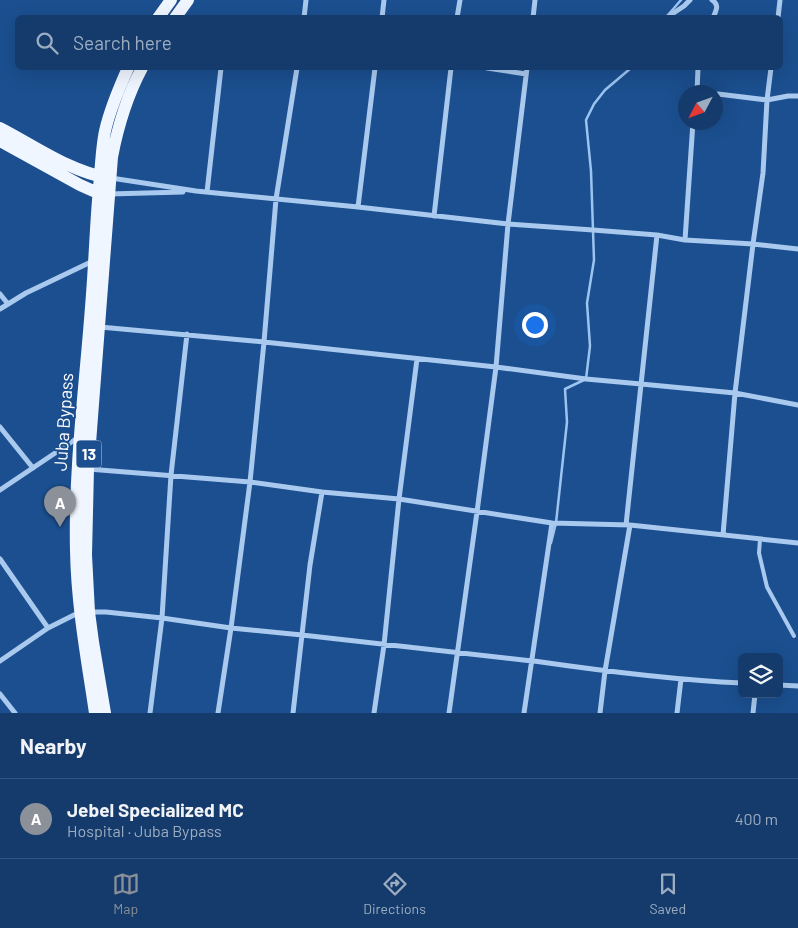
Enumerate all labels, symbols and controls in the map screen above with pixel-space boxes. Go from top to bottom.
search box [15,15,783,70]
icon: search [33,29,61,57]
text: Search here [73,31,172,54]
north arrow [678,85,723,130]
your location [522,312,548,338]
street label: Juba Bypass [49,372,77,472]
road number: 13 [76,440,102,468]
pin: A [44,486,76,527]
map controls [738,653,783,698]
button: layers [738,653,783,698]
text: Nearby [20,733,86,758]
text: Jebel Specialized MC [67,798,244,821]
text: A [31,809,41,828]
text: 400 m [735,809,778,828]
text: Hospital · Juba Bypass [67,821,222,840]
tab: Map [112,870,140,917]
tab: Directions [363,870,426,917]
tab: Saved [649,870,686,917]

